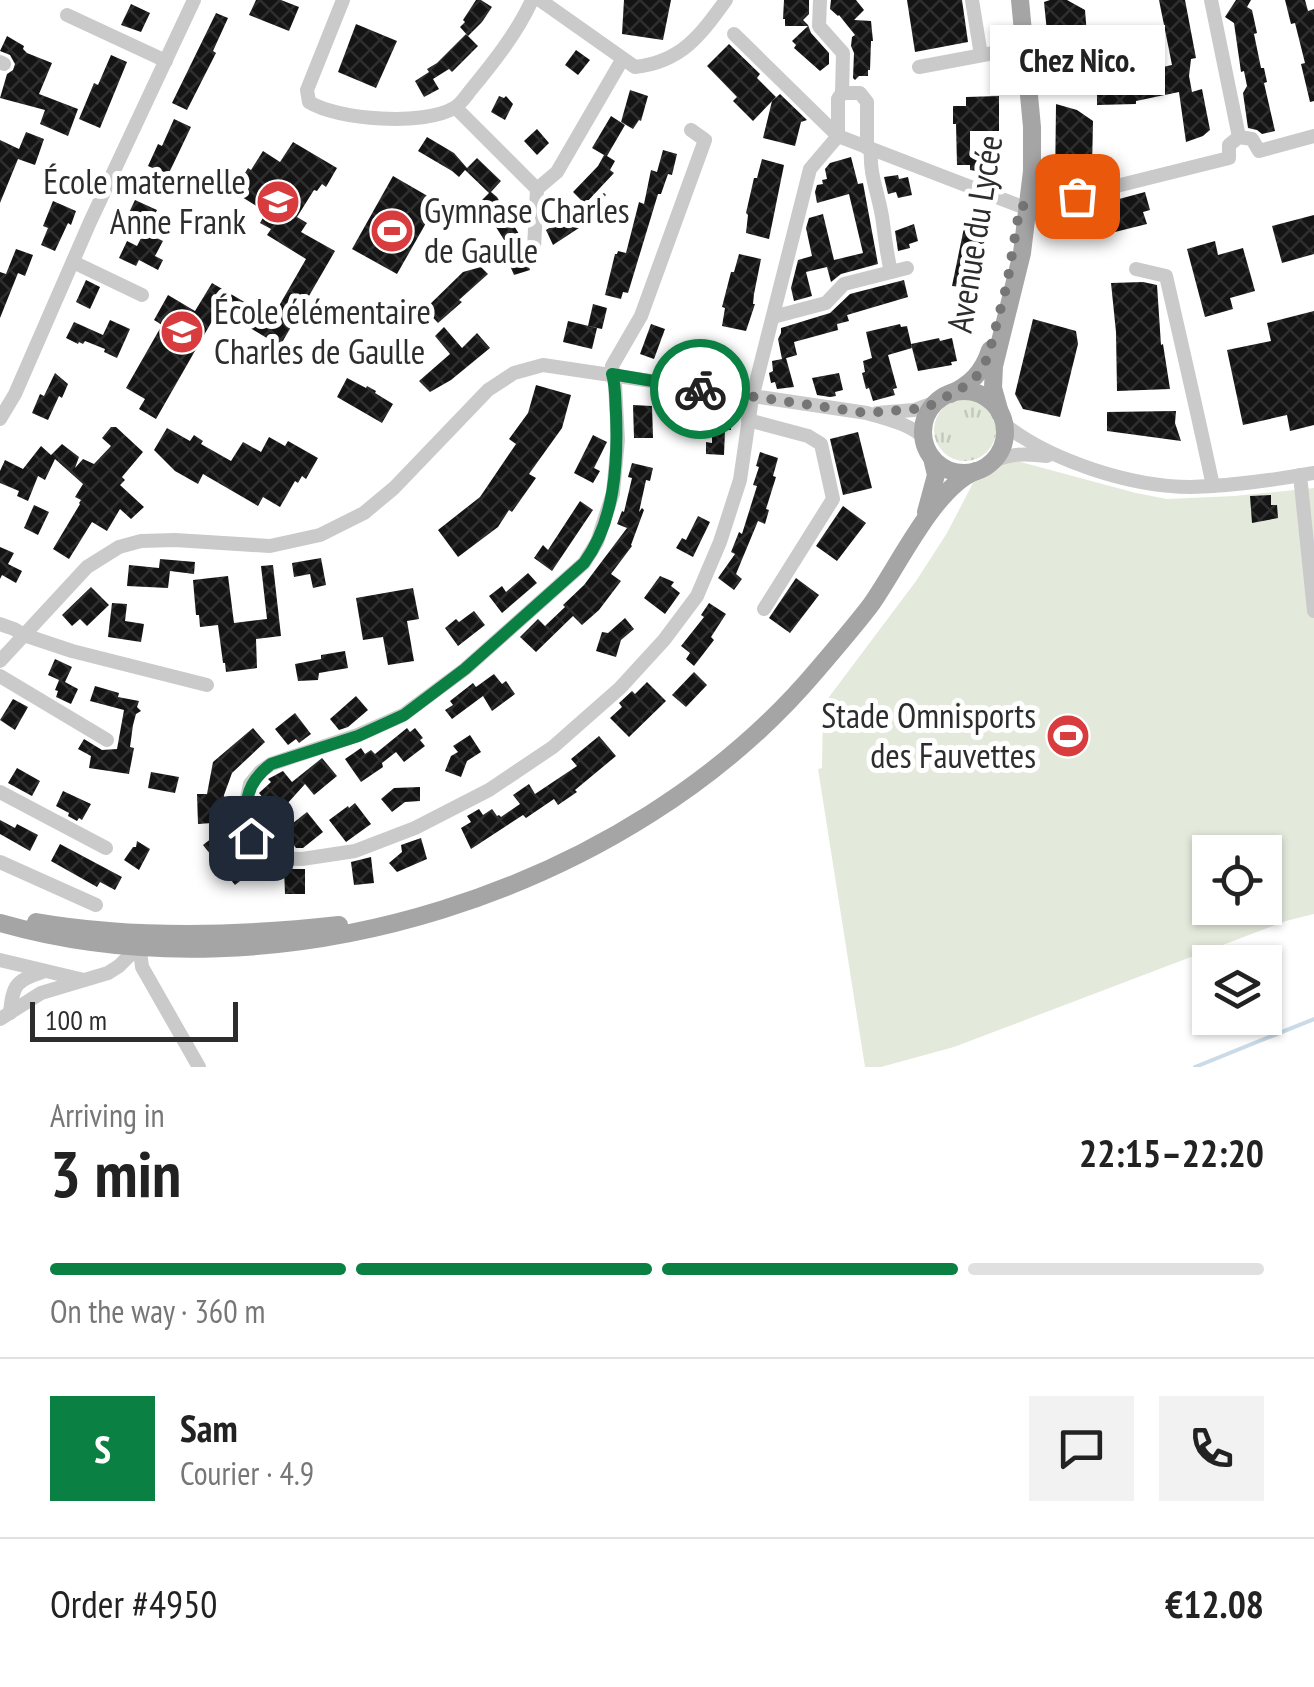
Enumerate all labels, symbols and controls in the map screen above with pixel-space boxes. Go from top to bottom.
callout: Chez Nico. [990,26,1164,96]
text: Chez Nico. [1019,39,1136,81]
street label: Avenue du Lycée [936,132,1012,336]
pin [1035,154,1120,239]
place label: École maternelle Anne Frank [43,158,246,244]
icon: bag [1050,169,1105,224]
school or university icon: École maternelle Anne Frank [255,179,301,225]
place label: Gymnase Charles de Gaulle [424,187,630,273]
sports icon: Gymnase Charles de Gaulle [369,208,415,254]
place label: École élémentaire Charles de Gaulle [214,288,431,374]
school or university icon: École élémentaire Charles de Gaulle [159,309,205,355]
courier [650,339,750,439]
icon: bike [673,362,728,417]
place label: Stade Omnisports des Fauvettes [821,692,1036,778]
sports icon: Stade Omnisports des Fauvettes [1045,713,1091,759]
pin [209,796,294,881]
icon: home [224,811,279,866]
map controls [1192,835,1282,1035]
button: locate [1192,835,1282,925]
button: layers [1192,945,1282,1035]
scale bar [30,997,238,1042]
text: 100 m [45,1001,107,1038]
text: Arriving in [50,1094,165,1136]
text: 22:15–22:20 [1079,1128,1264,1177]
text: 3 min [50,1131,181,1215]
text: On the way · 360 m [50,1290,265,1332]
button: chat [1029,1396,1134,1501]
button: phone [1159,1396,1264,1501]
text: Sam [180,1403,238,1452]
text: S [94,1424,111,1473]
text: Courier · 4.9 [180,1452,314,1494]
text: Order #4950 [50,1579,217,1628]
text: €12.08 [1165,1579,1264,1628]

